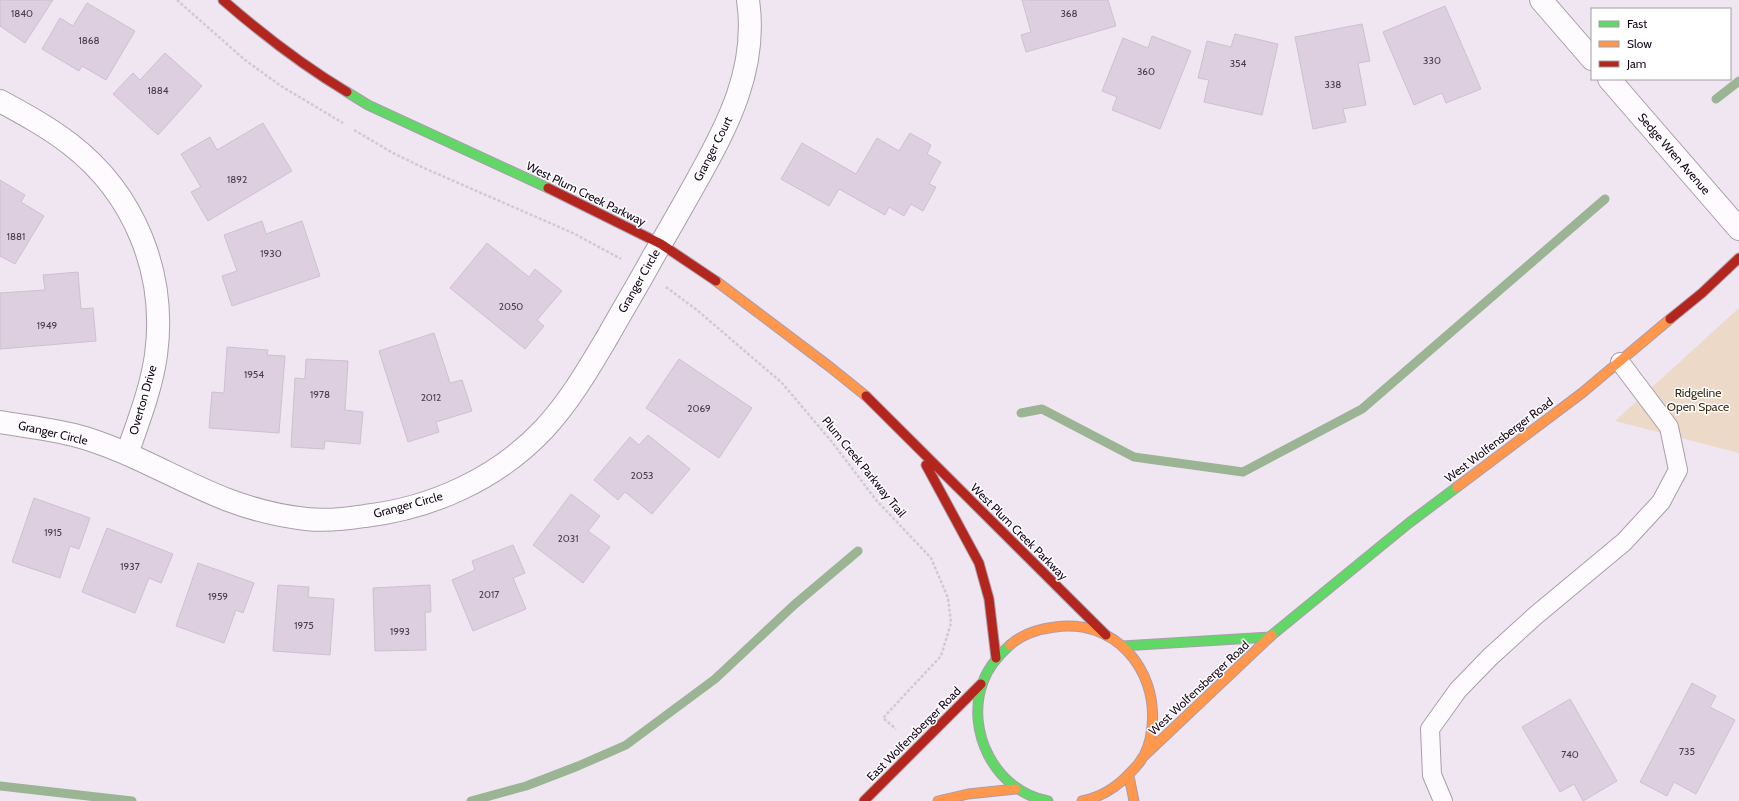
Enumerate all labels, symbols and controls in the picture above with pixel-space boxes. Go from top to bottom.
house number: 1840 [11,7,33,20]
house number: 368 [1060,7,1078,20]
legend [1591,8,1731,80]
text: Fast [1627,16,1647,31]
house number: 1868 [78,34,100,47]
text: Slow [1627,36,1652,51]
house number: 330 [1423,54,1441,67]
text: Jam [1626,56,1646,71]
house number: 354 [1230,57,1247,70]
house number: 360 [1137,65,1155,78]
house number: 338 [1325,78,1341,91]
house number: 1884 [147,84,169,97]
street label: Sedge Wren Avenue [1635,110,1714,197]
street label: Granger Court [690,114,735,184]
street label: West Plum Creek Parkway [524,158,648,229]
house number: 1892 [227,173,247,186]
house number: 1881 [7,230,25,243]
street label: Granger Circle [614,246,663,315]
house number: 1930 [260,247,282,260]
house number: 2050 [499,300,523,313]
house number: 1949 [37,319,58,332]
street label: Overton Drive [125,363,160,436]
house number: 1954 [244,368,264,381]
park label: Ridgeline Open Space [1667,385,1729,414]
house number: 1978 [310,388,330,401]
house number: 2012 [421,391,441,404]
street label: West Wolfensberger Road [1442,394,1556,485]
house number: 2069 [687,402,711,415]
street label: Plum Creek Parkway Trail [819,413,910,520]
street label: Granger Circle [17,417,89,448]
house number: 2053 [630,469,654,482]
street label: West Plum Creek Parkway [968,480,1071,583]
street label: Granger Circle [372,488,444,521]
house number: 1915 [44,526,62,539]
house number: 2031 [558,532,578,545]
house number: 1937 [120,560,140,573]
house number: 2017 [479,588,499,601]
house number: 1959 [208,590,228,603]
house number: 1975 [294,619,314,632]
house number: 1993 [390,625,410,638]
street label: West Wolfensberger Road [1145,637,1252,738]
street label: East Wolfensberger Road [863,683,964,784]
house number: 735 [1679,745,1695,758]
house number: 740 [1561,748,1579,761]

